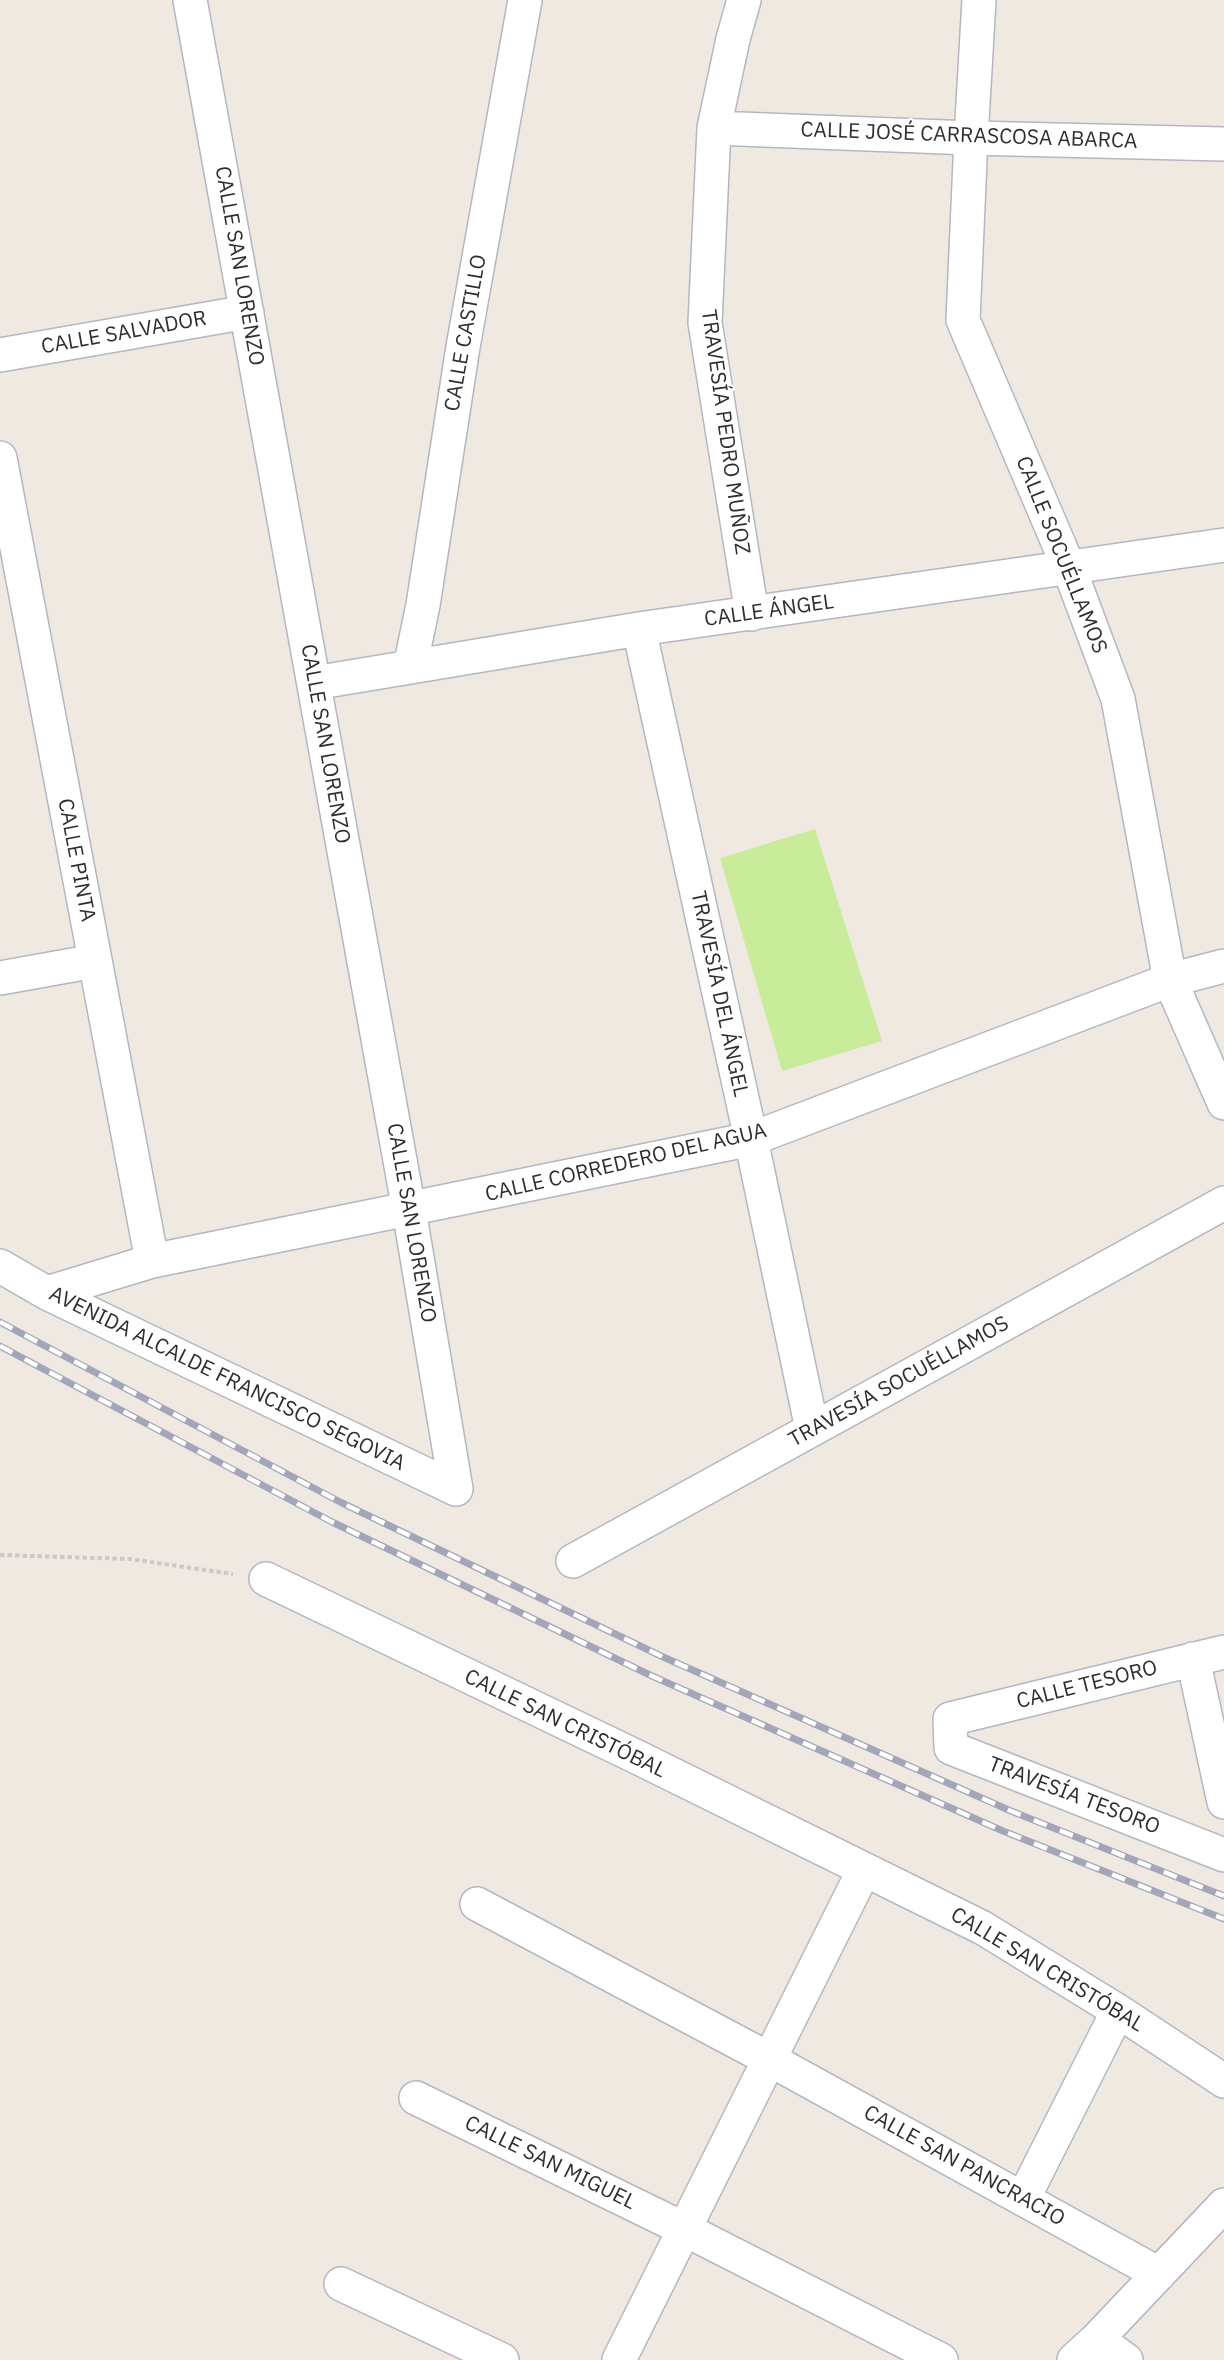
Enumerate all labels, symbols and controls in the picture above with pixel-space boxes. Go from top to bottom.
street label: CALLE JOSÉ CARRASCOSA ABARCA [800,118,1138,154]
street label: CALLE SAN LORENZO [209,164,269,368]
street label: CALLE CASTILLO [440,253,492,413]
street label: CALLE SALVADOR [39,306,209,360]
street label: TRAVESÍA PEDRO MUÑOZ [695,308,755,556]
street label: CALLE SOCUÉLLAMOS [1010,453,1112,657]
street label: CALLE ÁNGEL [703,589,835,633]
street label: CALLE SAN LORENZO [295,642,355,846]
street label: CALLE PINTA [52,796,100,924]
street label: TRAVESÍA DEL ÁNGEL [685,889,753,1099]
street label: CALLE CORREDERO DEL AGUA [483,1118,769,1208]
street label: CALLE SAN LORENZO [381,1121,441,1325]
street label: AVENIDA ALCALDE FRANCISCO SEGOVIA [45,1282,409,1476]
street label: TRAVESÍA SOCUÉLLAMOS [785,1311,1013,1453]
street label: CALLE TESORO [1014,1655,1160,1715]
street label: CALLE SAN CRISTÓBAL [460,1664,670,1784]
street label: TRAVESÍA TESORO [985,1752,1163,1840]
street label: CALLE SAN CRISTÓBAL [946,1902,1148,2038]
street label: CALLE SAN PANCRACIO [859,2100,1069,2232]
street label: CALLE SAN MIGUEL [460,2111,640,2215]

